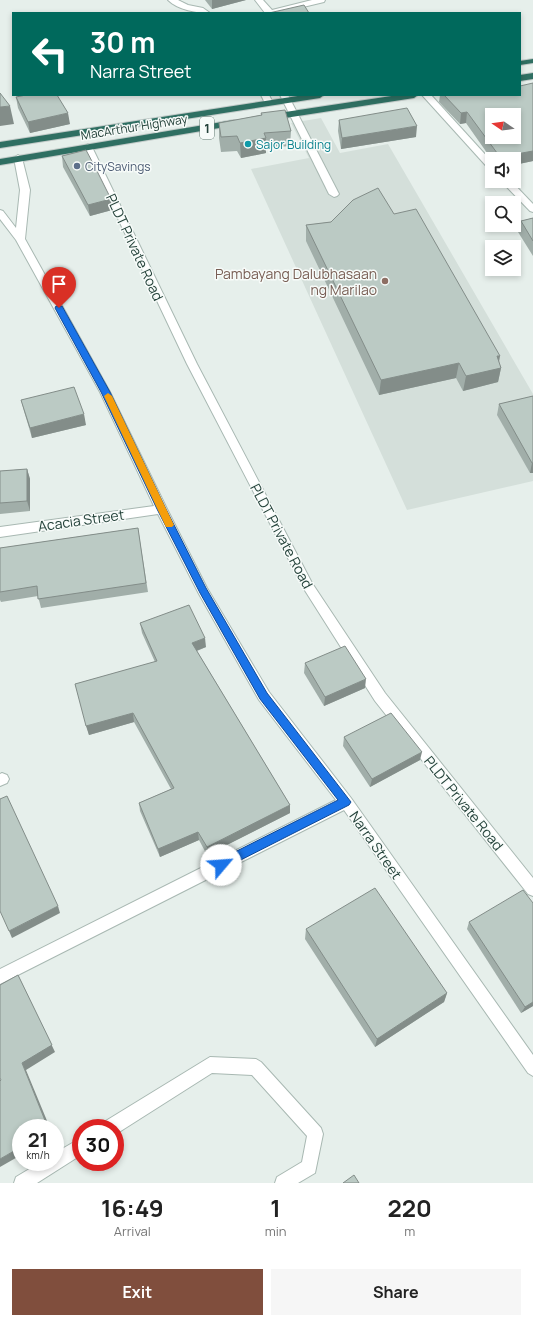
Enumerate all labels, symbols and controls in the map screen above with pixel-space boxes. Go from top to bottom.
text: 30 m [90,23,155,61]
icon: left [24,28,76,80]
text: Narra Street [90,59,191,83]
north arrow [485,108,521,144]
map controls [485,108,521,276]
street label: MacArthur Highway [79,110,189,144]
road number: 1 [200,117,214,139]
place label: Sajor Building [256,136,331,153]
marker: Sajor Building [243,139,253,149]
button: sound [485,152,521,188]
place label: CitySavings [85,158,151,175]
marker: CitySavings [72,161,82,171]
street label: PLDT Private Road [102,190,168,304]
button: search [485,196,521,232]
button: layers [485,240,521,276]
place label: Pambayang Dalubhasaan ng Marilao [215,264,377,299]
pin [42,267,76,308]
icon: arrive [48,273,70,295]
marker: Pambayang Dalubhasaan ng Marilao [380,276,390,286]
street label: PLDT Private Road [246,480,318,592]
street label: Acacia Street [37,504,126,535]
street label: PLDT Private Road [420,752,508,854]
street label: Narra Street [346,807,407,883]
position arrow [200,844,242,886]
speed limit sign: 30 [72,1119,124,1171]
text: 21 [28,1126,48,1153]
text: km/h [26,1148,50,1162]
text: 16:49 [101,1191,164,1224]
text: 1 [270,1191,281,1224]
text: 220 [388,1191,432,1224]
text: Arrival [114,1222,151,1240]
text: min [265,1222,286,1240]
text: m [404,1222,415,1240]
button: Exit [12,1269,263,1315]
button: Share [271,1269,521,1315]

